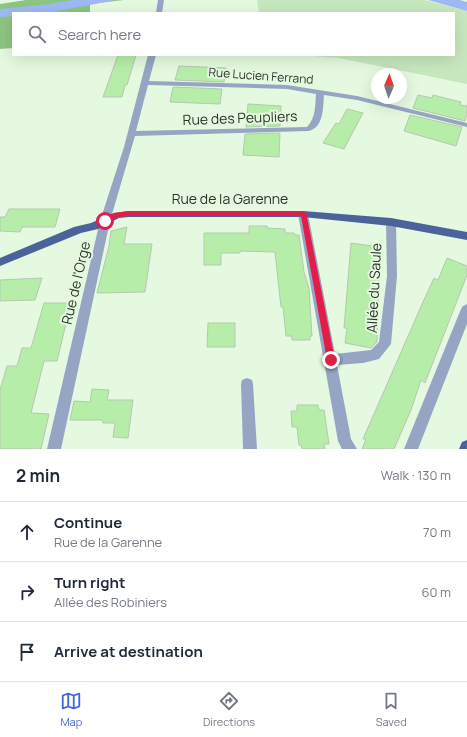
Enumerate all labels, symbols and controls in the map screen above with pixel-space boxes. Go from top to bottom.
search box [12,12,455,56]
icon: search [26,23,48,45]
text: Search here [58,24,141,45]
street label: Rue Lucien Ferrand [208,63,314,88]
north arrow [371,68,407,104]
street label: Rue des Peupliers [182,106,298,129]
street label: Rue de la Garenne [172,189,288,208]
route start [96,212,114,230]
street label: Rue de l'Orge [57,240,94,326]
street label: Allée du Saule [362,242,385,333]
route end [322,351,340,369]
text: 2 min [16,464,60,487]
text: Walk · 130 m [381,466,451,484]
text: Continue [54,512,122,533]
icon: ahead [16,521,38,543]
text: 70 m [423,523,451,541]
text: Rue de la Garenne [54,533,162,551]
text: Turn right [54,572,125,593]
icon: right [16,581,38,603]
text: 60 m [421,583,451,601]
text: Allée des Robiniers [54,593,167,611]
icon: arrive [16,641,38,663]
text: Arrive at destination [54,641,203,662]
tab: Map [60,690,82,729]
tab: Directions [203,690,255,729]
tab: Saved [376,690,407,729]

